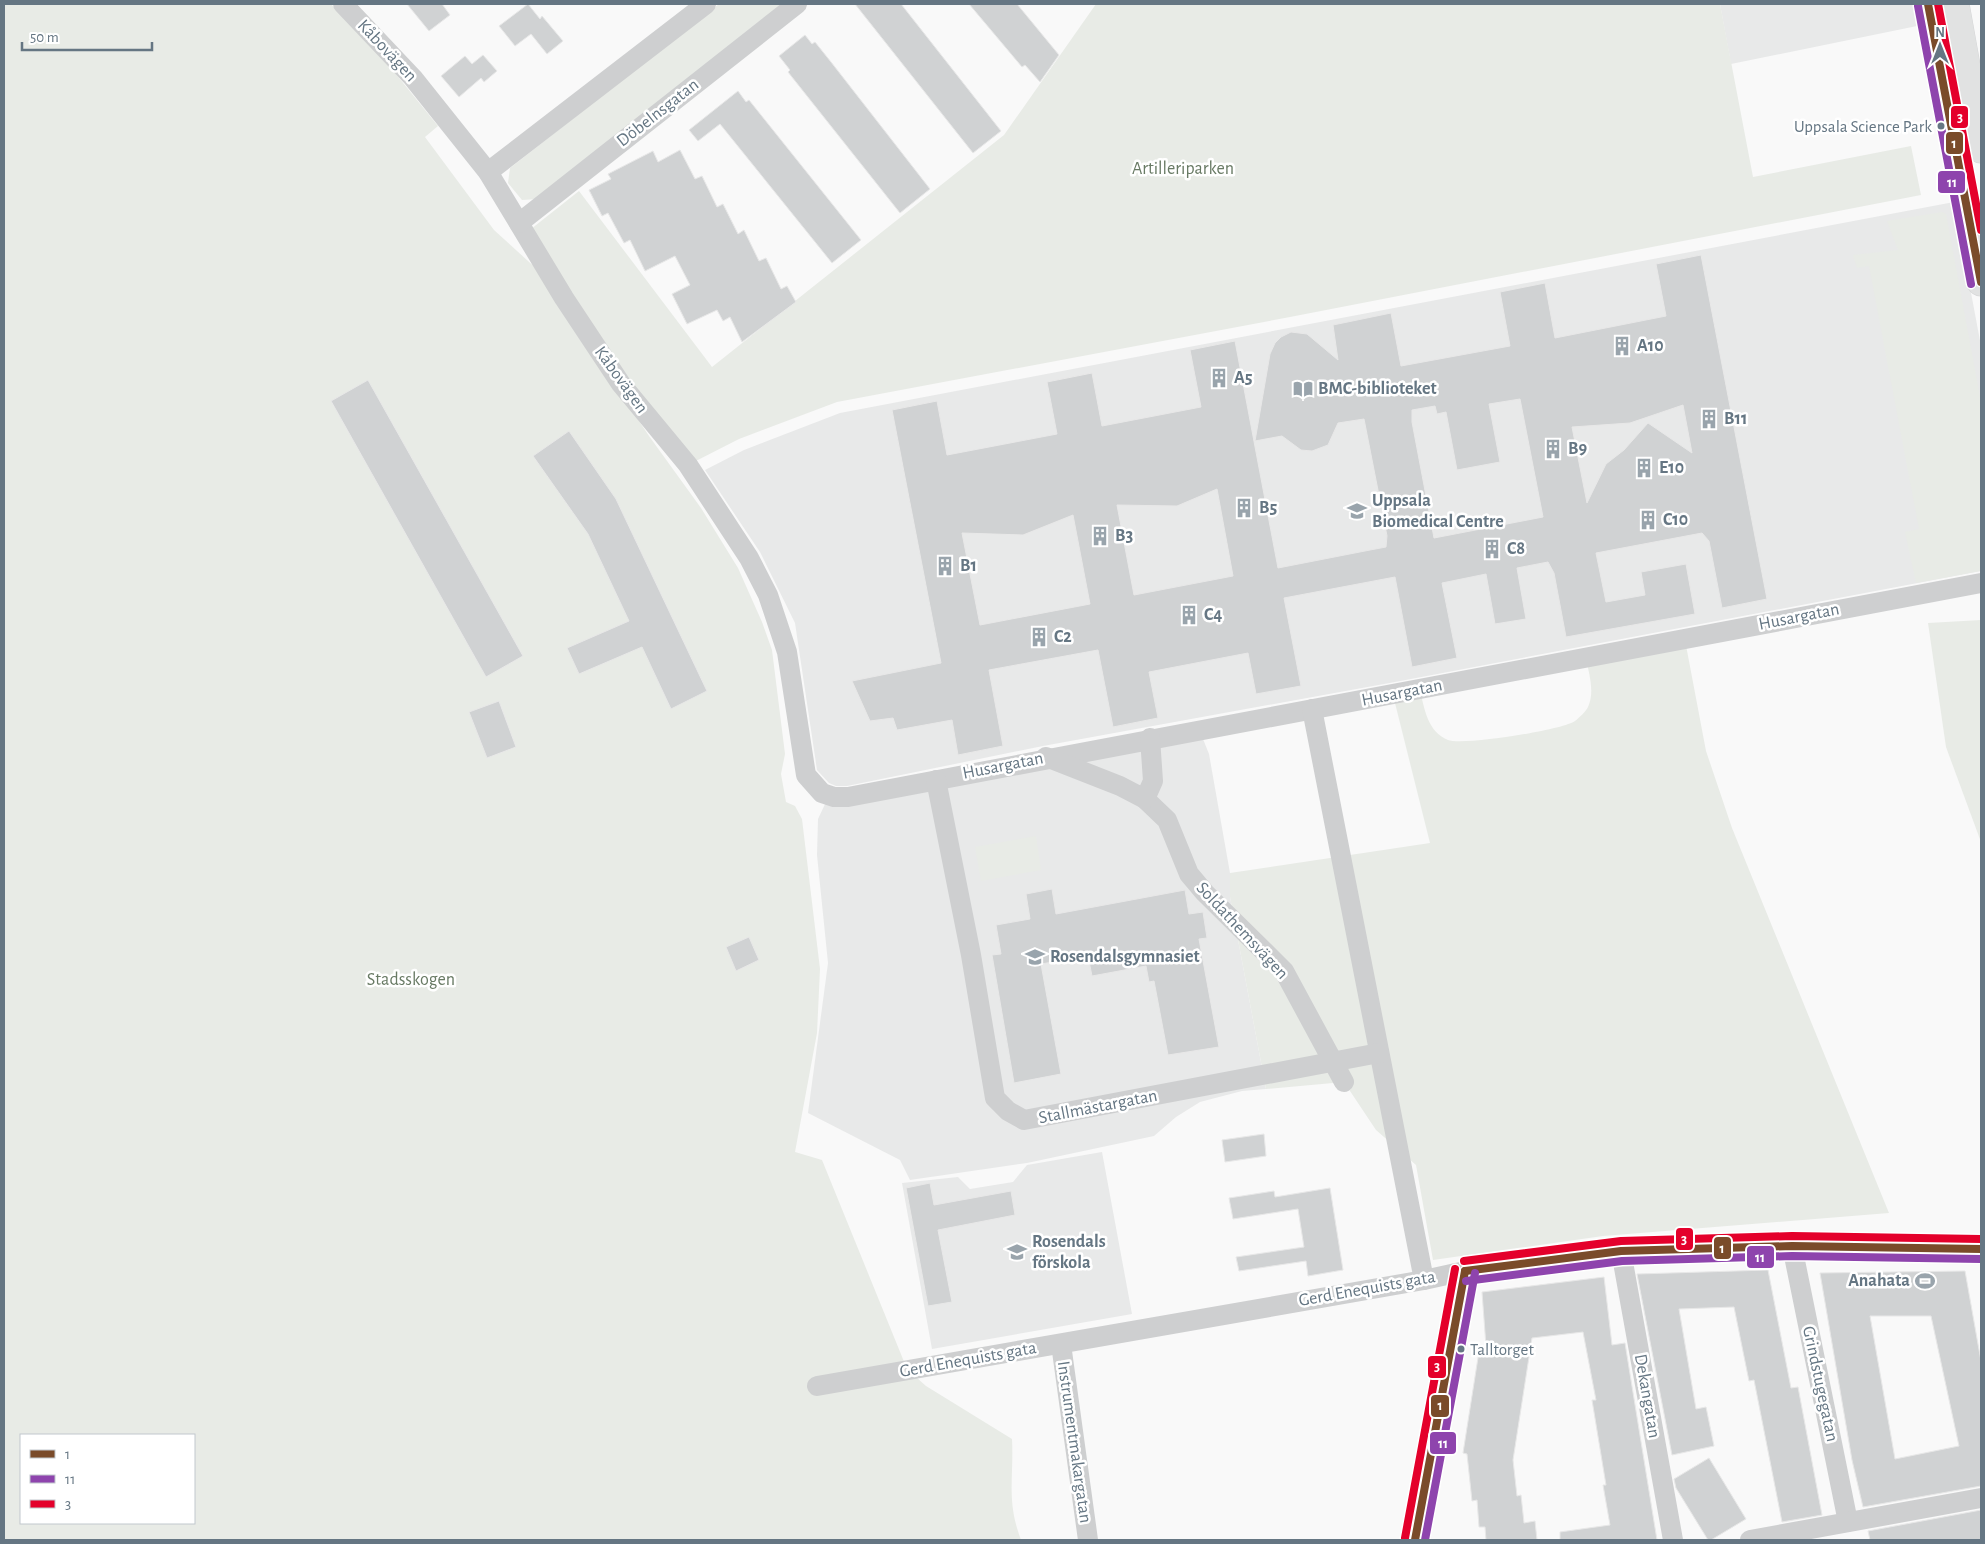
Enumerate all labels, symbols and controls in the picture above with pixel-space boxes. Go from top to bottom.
street label: Kåbovägen [354,16,420,86]
scale bar [22,20,152,52]
north arrow [1915,20,1965,70]
text: N [1935,26,1945,40]
text: 50 m [30,30,59,45]
street label: Döbelnsgatan [614,76,702,150]
line badge: 3 [1950,105,1969,129]
text: 3 [1957,111,1963,125]
place label: Uppsala Science Park [1794,118,1932,135]
marker: Uppsala Science Park [1936,121,1946,131]
line badge: 1 [1945,131,1964,155]
text: 1 [1951,137,1957,151]
park label: Artilleriparken [1132,160,1234,178]
line badge: 11 [1937,170,1966,194]
text: 11 [1947,176,1957,190]
building icon: A10 [1611,335,1633,357]
place label: A10 [1637,337,1664,355]
street label: Kåbovägen [591,343,651,417]
building icon: A5 [1208,367,1230,389]
place label: A5 [1234,369,1253,387]
library icon: BMC-biblioteket [1292,378,1314,400]
place label: BMC-biblioteket [1318,380,1437,398]
building icon: B11 [1698,408,1720,430]
place label: B11 [1724,410,1747,428]
building icon: B9 [1542,438,1564,460]
place label: B9 [1568,440,1587,458]
building icon: E10 [1633,457,1655,479]
place label: E10 [1659,459,1684,477]
place label: Uppsala Biomedical Centre [1372,492,1504,531]
building icon: B5 [1233,497,1255,519]
place label: B5 [1259,499,1277,517]
school or university icon: Uppsala Biomedical Centre [1346,500,1368,522]
building icon: C10 [1637,509,1659,531]
place label: C10 [1663,511,1688,529]
building icon: B3 [1089,525,1111,547]
place label: B3 [1115,527,1133,545]
building icon: C8 [1481,538,1503,560]
place label: C8 [1507,540,1525,558]
building icon: B1 [934,555,956,577]
place label: B1 [960,557,977,575]
street label: Husargatan [1757,600,1841,634]
building icon: C4 [1178,604,1200,626]
place label: C4 [1204,606,1222,624]
building icon: C2 [1028,626,1050,648]
place label: C2 [1054,628,1072,646]
street label: Husargatan [1360,676,1444,710]
street label: Husargatan [961,749,1045,783]
street label: Soldathemsvägen [1193,879,1291,983]
school or university icon: Rosendalsgymnasiet [1024,946,1046,968]
place label: Rosendalsgymnasiet [1050,948,1200,966]
park label: Stadsskogen [367,971,455,989]
street label: Stallmästargatan [1037,1087,1159,1127]
line badge: 3 [1675,1227,1694,1251]
place label: Rosendals förskola [1032,1233,1106,1272]
text: 3 [1681,1233,1687,1247]
line badge: 1 [1713,1236,1732,1260]
school or university icon: Rosendals förskola [1006,1241,1028,1263]
text: 1 [1719,1242,1725,1256]
line badge: 11 [1746,1245,1775,1269]
text: 11 [1755,1251,1765,1265]
street label: Gerd Enequists gata [1297,1268,1437,1310]
sports icon: Anahata [1914,1270,1936,1292]
place label: Anahata [1848,1272,1910,1290]
street label: Grindstugegatan [1799,1325,1841,1443]
street label: Gerd Enequists gata [898,1339,1038,1381]
place label: Talltorget [1470,1341,1534,1358]
marker: Talltorget [1456,1344,1466,1354]
street label: Dekangatan [1631,1352,1663,1440]
line badge: 3 [1427,1355,1447,1379]
street label: Instrumentmakargatan [1054,1360,1094,1524]
text: 3 [1434,1360,1440,1374]
line badge: 1 [1430,1394,1450,1418]
text: 1 [1437,1399,1443,1413]
line badge: 11 [1429,1431,1457,1455]
legend [20,1434,195,1524]
text: 11 [1438,1437,1448,1451]
text: 1 [65,1447,70,1462]
text: 11 [65,1472,75,1487]
text: 3 [65,1497,71,1512]

